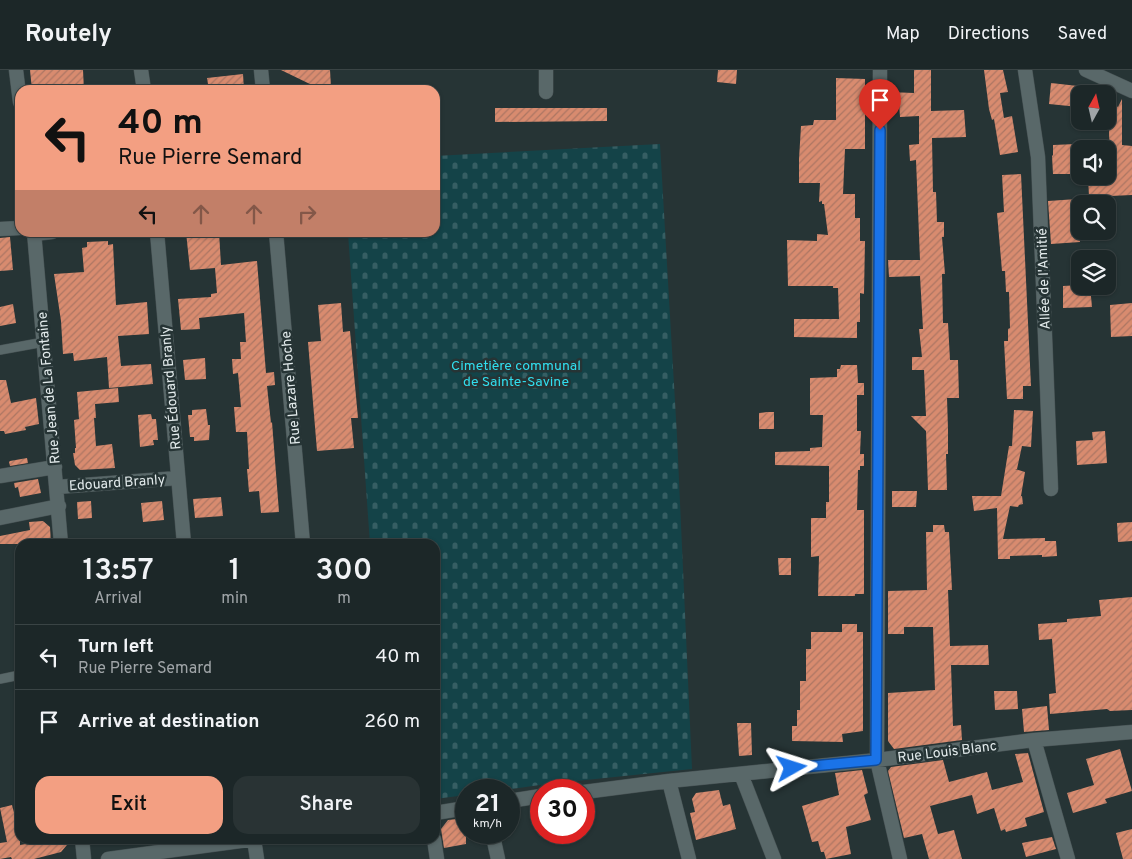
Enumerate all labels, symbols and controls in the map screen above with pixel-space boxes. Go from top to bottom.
text: Routely [25,20,112,50]
text: Map [886,23,920,46]
text: Directions [948,23,1030,46]
text: Saved [1058,23,1107,46]
pin [859,79,901,130]
north arrow [1071,85,1116,130]
map controls [1071,85,1116,295]
icon: arrive [866,86,894,114]
text: 40 m [118,102,203,146]
icon: left [35,105,100,170]
button: sound [1071,140,1116,185]
text: Rue Pierre Semard [118,145,302,172]
button: search [1071,195,1116,240]
icon: left [134,200,162,228]
icon: ahead [187,200,215,228]
icon: ahead [240,200,268,228]
icon: right [293,200,321,228]
street label: Allée de l'Amitié [1034,228,1055,330]
button: layers [1071,250,1116,295]
street label: Rue Jean de La Fontaine [34,311,65,465]
street label: Rue Édouard Branly [157,325,185,450]
street label: Rue Lazare Hoche [278,330,305,445]
park label: Cimetière communal de Sainte-Savine [451,358,581,391]
street label: Edouard Branly [69,472,166,495]
text: 13:57 [83,553,154,590]
text: 1 [229,553,241,590]
text: 300 [316,553,372,590]
text: Arrival [94,589,142,609]
text: min [221,589,248,609]
text: m [337,589,351,609]
text: Turn left [78,635,154,659]
icon: left [35,643,63,671]
text: 40 m [375,645,420,669]
text: Rue Pierre Semard [78,659,212,679]
icon: arrive [35,708,63,736]
text: Arrive at destination [78,710,259,734]
text: 260 m [364,710,420,734]
street label: Rue Louis Blanc [896,738,998,767]
position arrow [765,741,817,793]
button: Exit [35,776,223,834]
button: Share [233,776,420,834]
speed limit sign: 30 [530,779,595,844]
text: 21 [475,789,500,821]
text: km/h [473,816,502,832]

